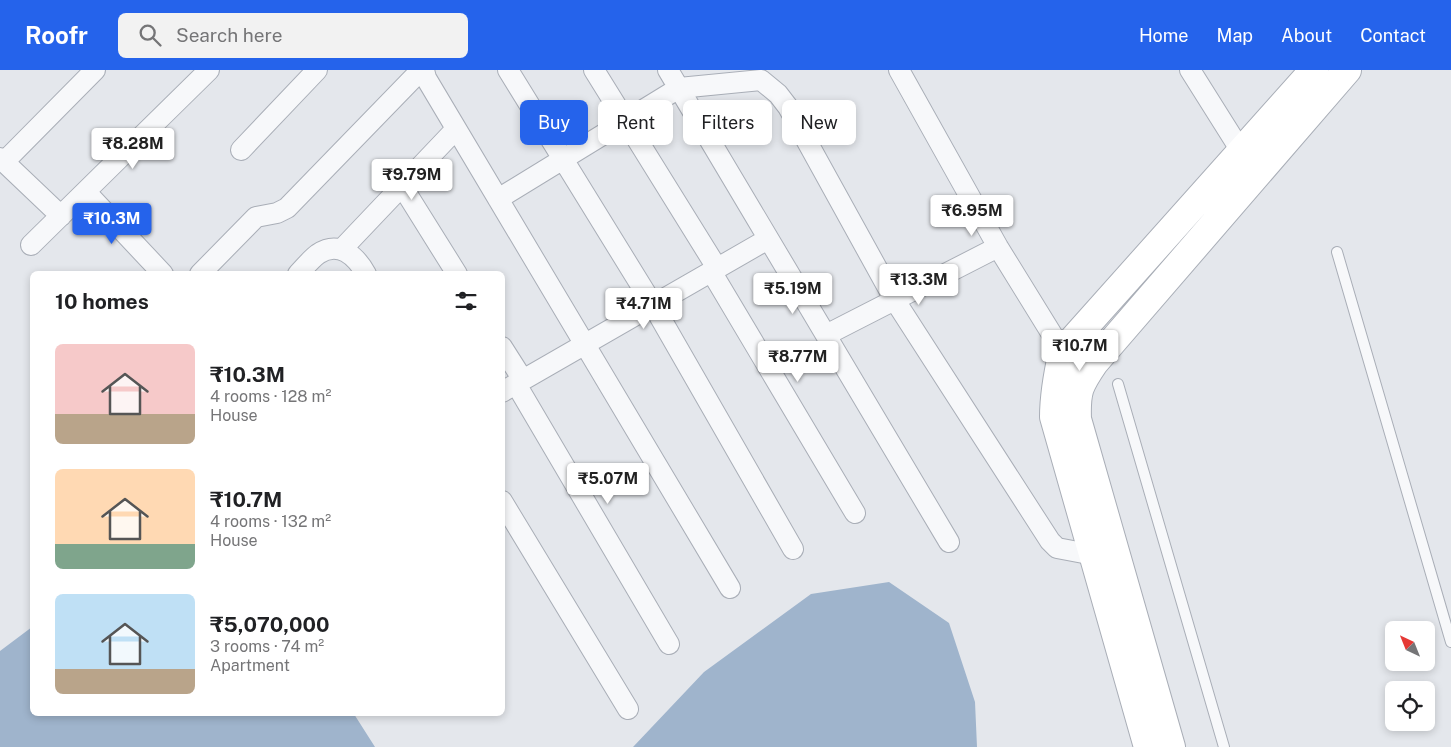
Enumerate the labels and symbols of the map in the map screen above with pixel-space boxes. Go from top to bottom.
pin: ₹8.28M [92,128,174,170]
pin: ₹9.79M [371,158,453,201]
pin: ₹6.95M [931,194,1013,237]
pin: ₹10.3M [71,202,153,245]
pin: ₹13.3M [878,264,960,306]
pin: ₹5.19M [752,272,834,315]
pin: ₹4.71M [603,288,685,330]
pin: ₹10.7M [1039,330,1121,372]
pin: ₹8.77M [757,340,839,383]
pin: ₹5.07M [567,462,649,505]
north arrow [1385,621,1435,671]

